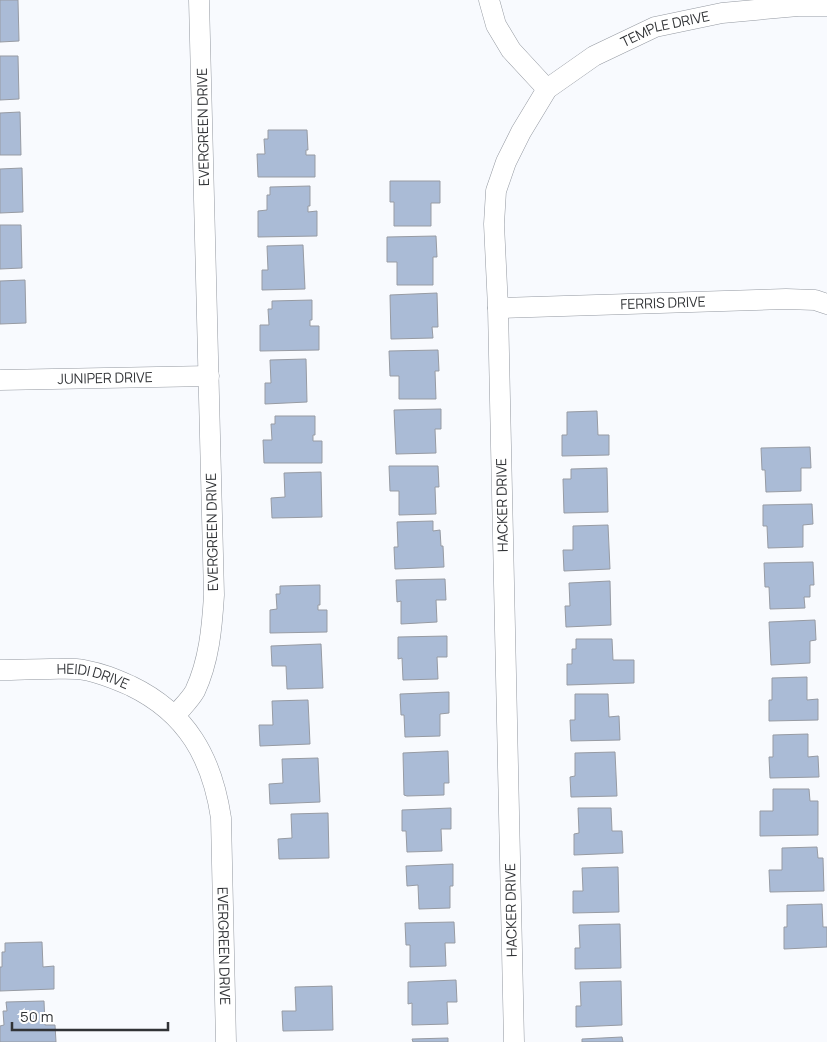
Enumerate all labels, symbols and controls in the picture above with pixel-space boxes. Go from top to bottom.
street label: TEMPLE DRIVE [617,6,711,51]
street label: EVERGREEN DRIVE [192,68,213,186]
street label: FERRIS DRIVE [620,292,706,313]
street label: JUNIPER DRIVE [57,367,153,388]
street label: HACKER DRIVE [491,458,512,552]
street label: EVERGREEN DRIVE [201,473,222,591]
street label: HEIDI DRIVE [57,659,132,693]
street label: HACKER DRIVE [500,863,521,957]
street label: EVERGREEN DRIVE [214,887,235,1005]
scale bar [12,1000,169,1032]
text: 50 m [20,1006,54,1027]

